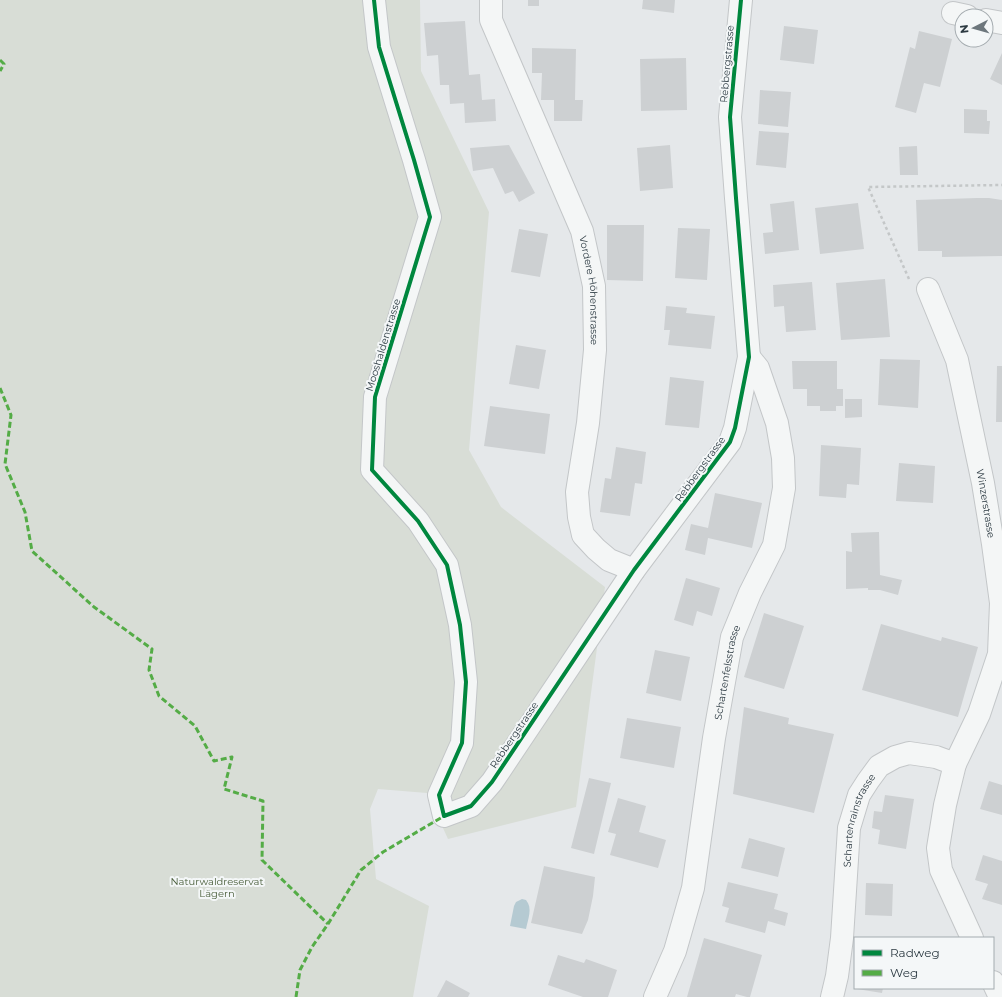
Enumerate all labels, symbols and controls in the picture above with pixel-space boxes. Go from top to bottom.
north arrow [954,8,994,48]
text: N [957,24,971,34]
street label: Rebbergstrasse [717,25,737,103]
street label: Vordere Höhenstrasse [577,235,601,345]
street label: Mooshaldenstrasse [363,297,403,393]
street label: Rebbergstrasse [672,434,728,504]
street label: Winzerstrasse [974,468,998,539]
street label: Schartenfelsstrasse [711,623,743,721]
street label: Rebbergstrasse [487,699,541,771]
street label: Schartenrainstrasse [840,771,878,868]
park label: Naturwaldreservat Lägern [170,875,264,900]
legend [854,937,994,989]
text: Radweg [890,945,940,960]
text: Weg [890,965,918,980]

